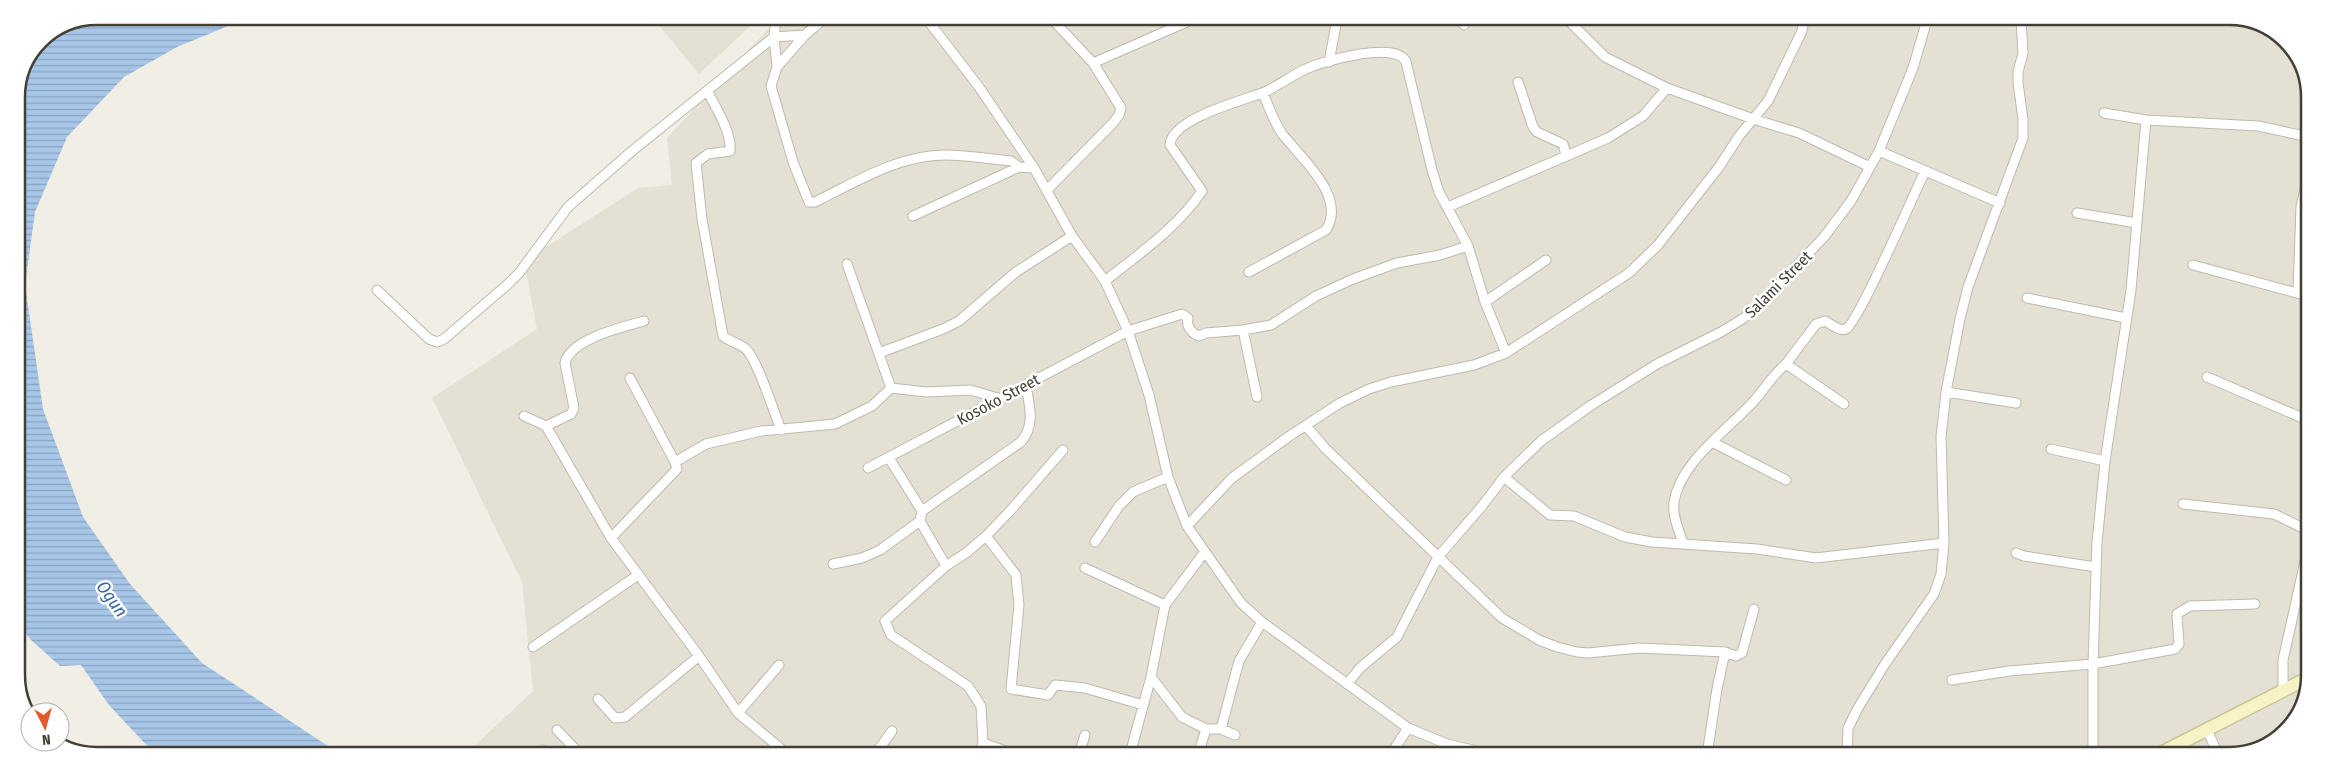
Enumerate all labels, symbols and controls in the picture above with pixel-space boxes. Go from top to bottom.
street label: Salami Street [1741,246,1816,322]
street label: Kosoko Street [954,369,1043,429]
water label: Ogun [92,577,132,621]
north arrow [20,702,70,752]
text: N [41,731,51,748]

